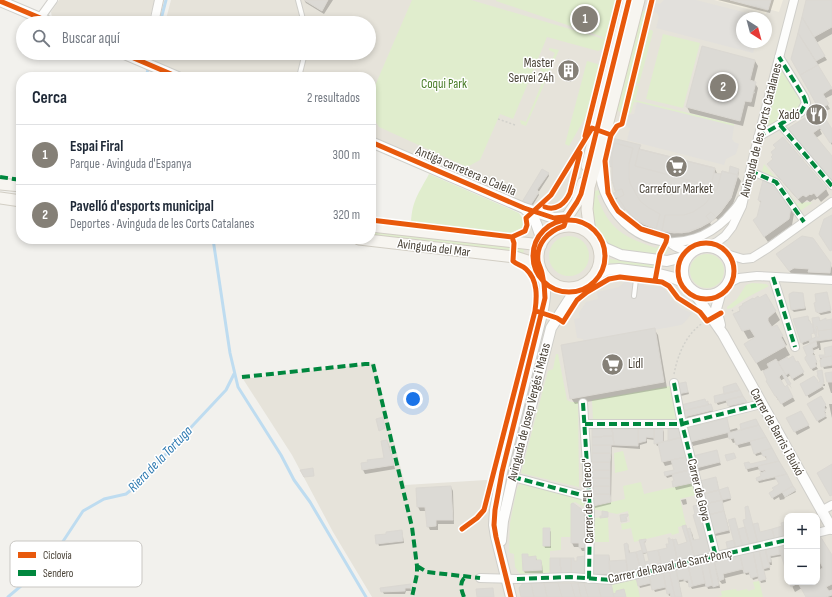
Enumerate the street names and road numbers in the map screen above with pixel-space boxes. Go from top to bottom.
street label: Avinguda de les Corts Catalanes [736,61,785,200]
street label: Antiga carretera a Calella [412,142,519,199]
street label: Avinguda del Mar [396,235,472,260]
street label: Avinguda de Josep Vergés i Matas [504,341,554,484]
street label: Carrer de Barris i Buixó [746,385,808,479]
street label: Carrer de Goya [684,457,714,523]
street label: Carrer de "El Greco" [579,458,597,544]
street label: Carrer del Raval de Sant Ponç [607,545,733,587]

